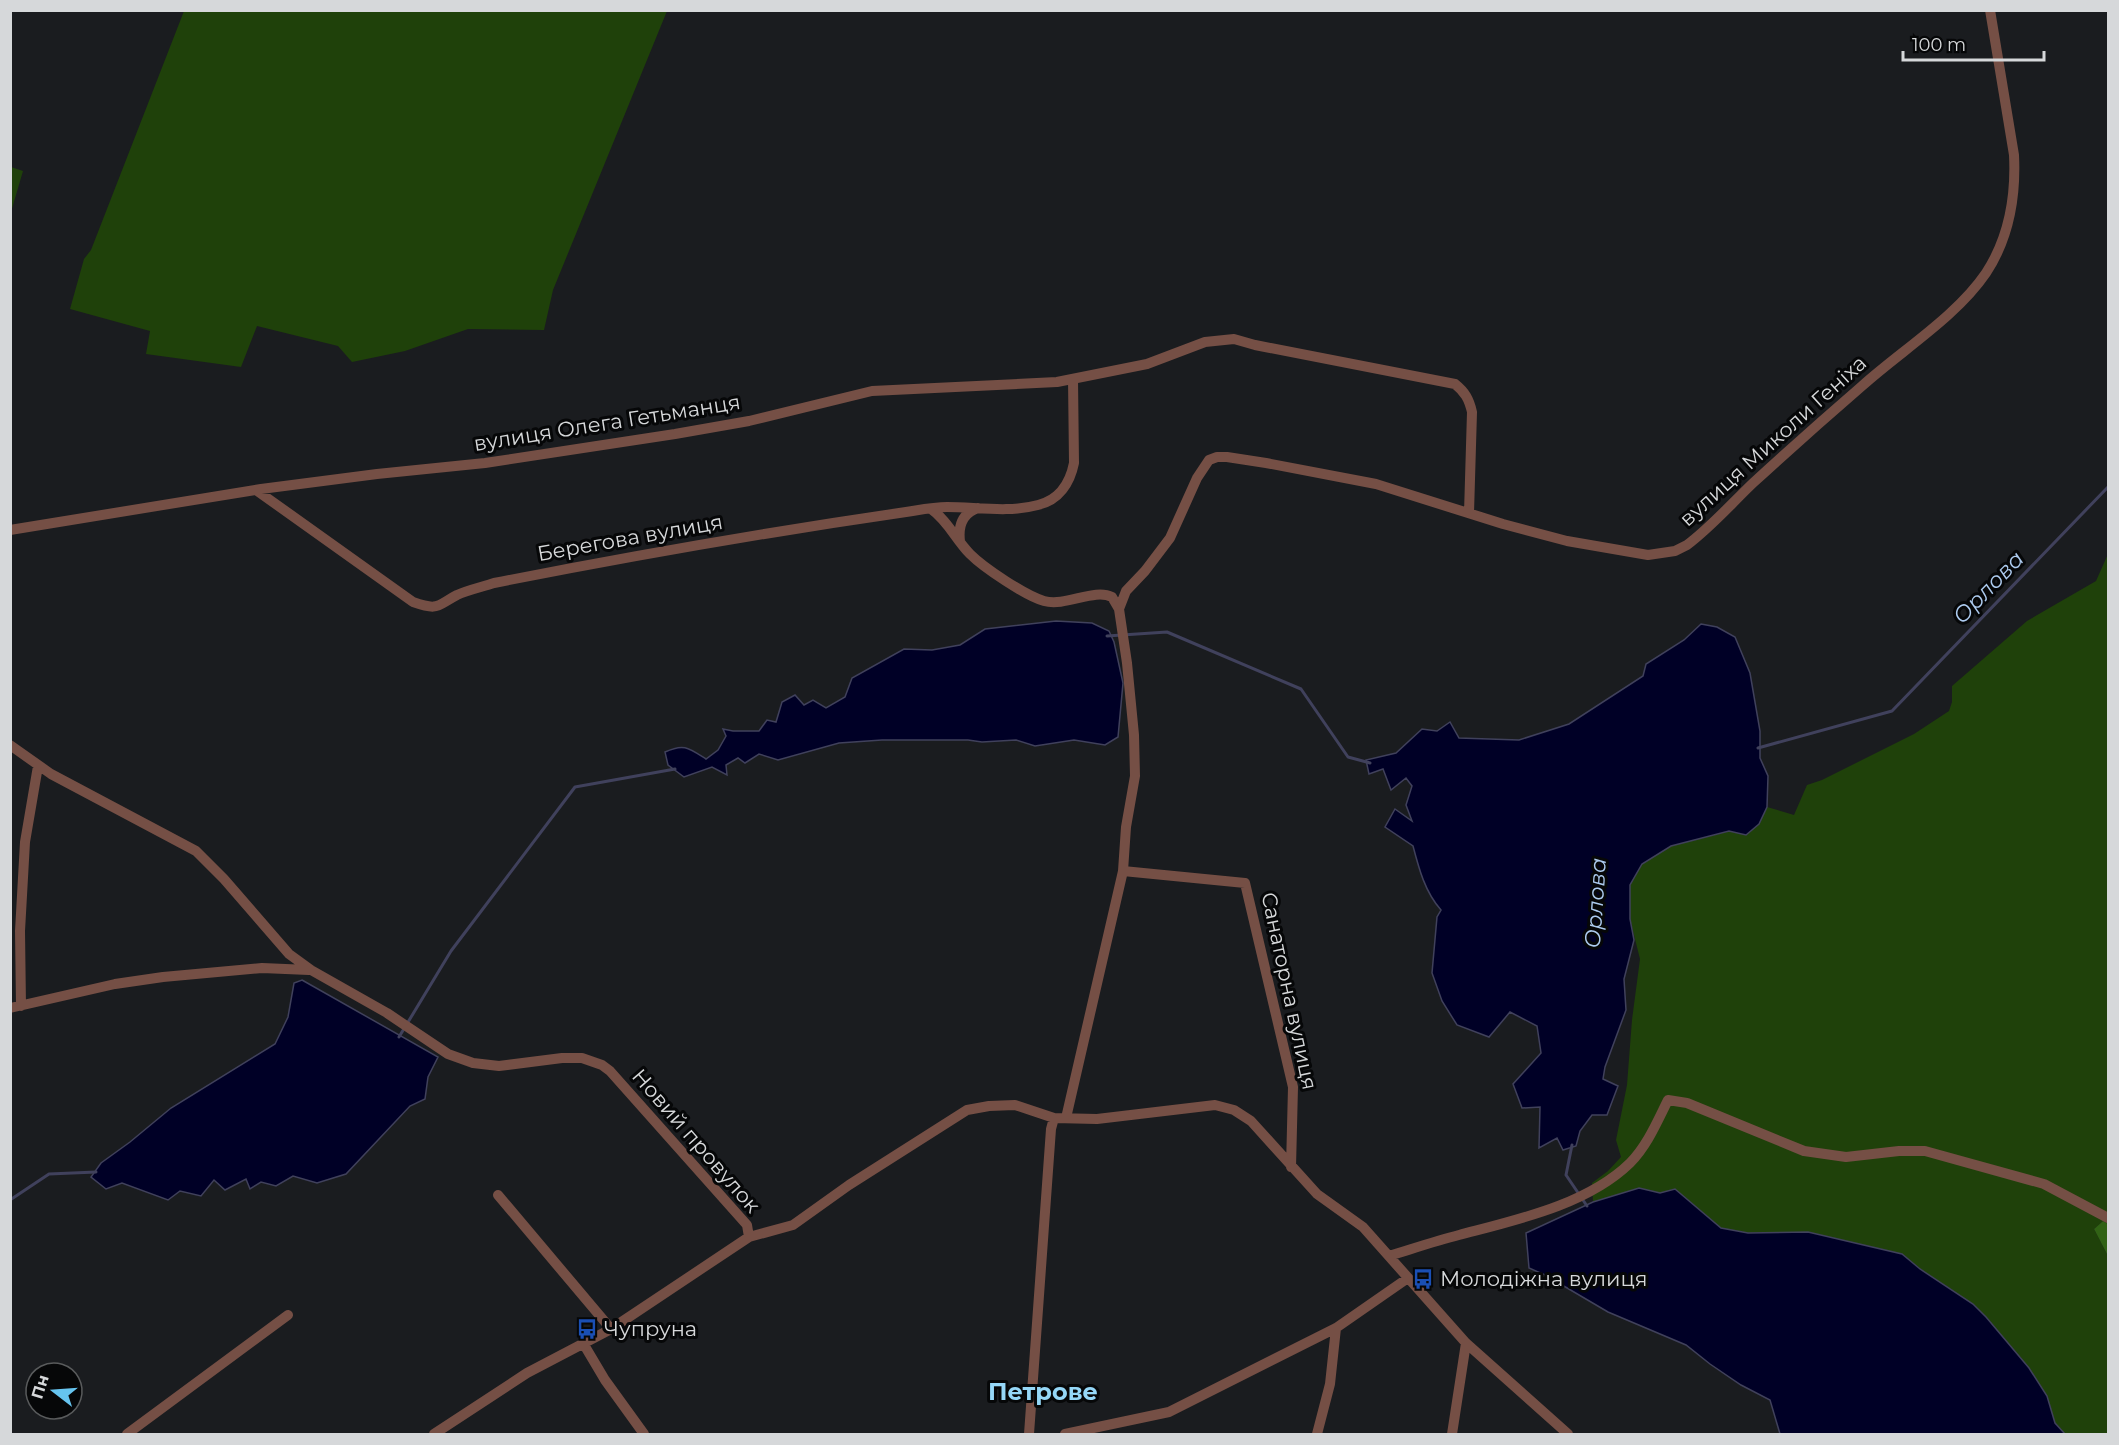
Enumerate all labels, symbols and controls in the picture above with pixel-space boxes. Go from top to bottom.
scale bar [1903,24,2044,62]
text: 100 m [1912,34,1966,56]
street label: вулиця Миколи Геніха [1674,350,1871,531]
street label: вулиця Олега Гетьманця [472,389,742,456]
street label: Берегова вулиця [535,509,725,566]
water label: Орлова [1947,545,2030,629]
water label: Орлова [1579,857,1612,949]
street label: Санаторна вулиця [1256,890,1323,1092]
street label: Новий провулок [627,1064,766,1218]
place label: Молодіжна вулиця [1440,1266,1648,1291]
bus stop icon: Молодіжна вулиця [1411,1267,1435,1291]
place label: Чупруна [604,1316,697,1341]
bus stop icon: Чупруна [575,1317,599,1341]
north arrow [24,1361,84,1421]
text: Пн [28,1372,53,1401]
district label: Петрове [988,1377,1098,1406]

